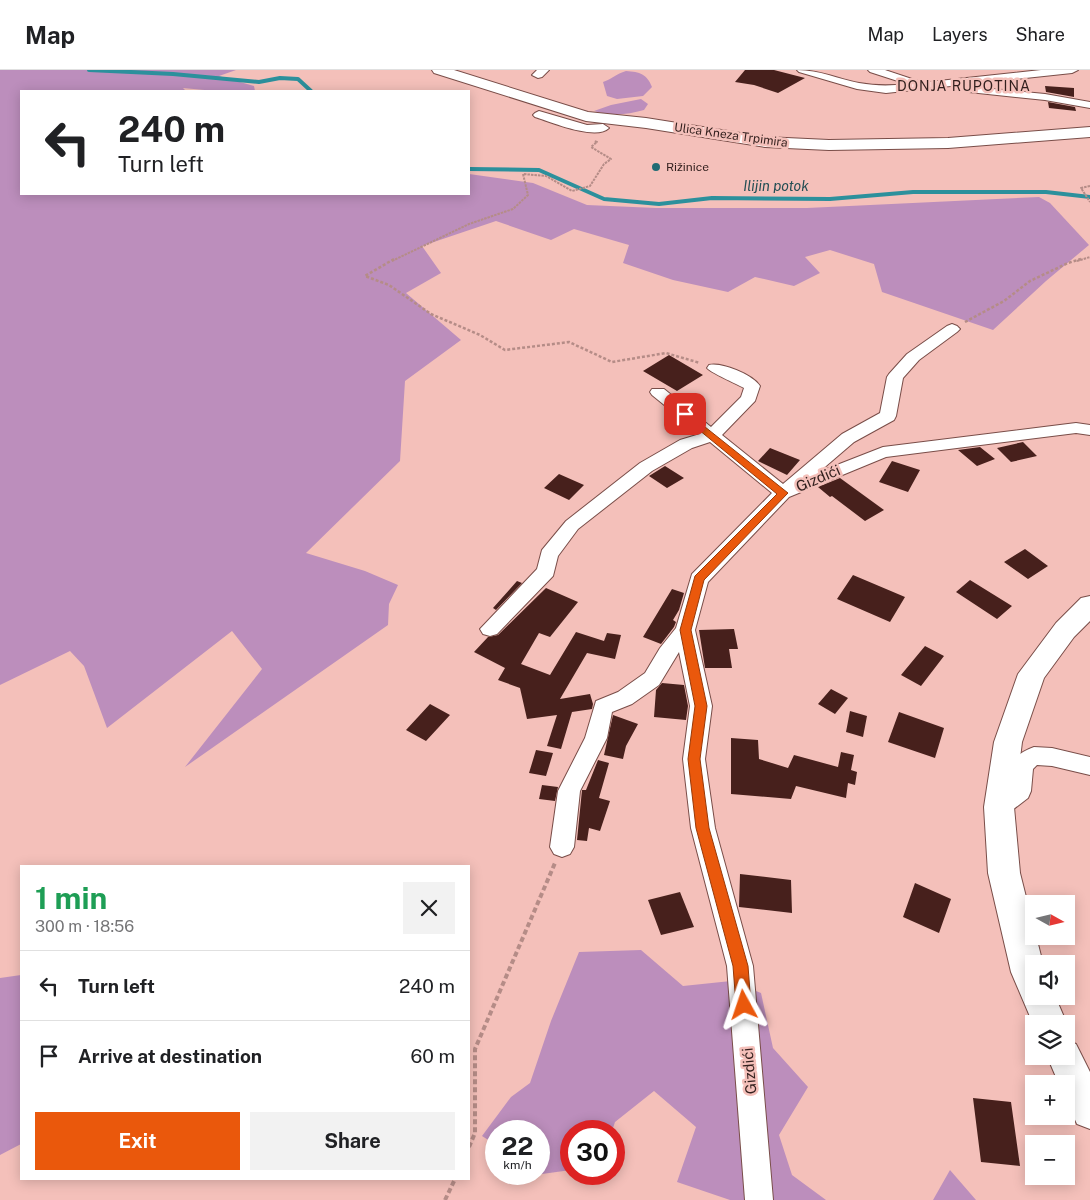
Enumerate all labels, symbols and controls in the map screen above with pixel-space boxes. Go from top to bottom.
text: Map [25,21,75,49]
text: Map [868,24,904,45]
text: Layers [932,24,988,45]
text: Share [1016,24,1065,45]
district label: DONJA RUPOTINA [897,78,1031,94]
text: 240 m [118,109,225,150]
icon: left [35,110,100,175]
street label: Ulica Kneza Trpimira [673,120,789,150]
text: Turn left [118,151,204,177]
place label: Rižinice [666,160,709,174]
marker: Rižinice [650,161,662,173]
water label: Ilijin potok [743,178,809,194]
pin [664,393,706,435]
icon: arrive [671,400,699,428]
street label: Gizdići [793,461,843,495]
text: 1 min [35,880,107,916]
button: close [403,882,455,934]
north arrow [1025,895,1075,945]
map controls [1025,895,1075,1185]
text: 300 m · 18:56 [35,917,134,936]
button: sound [1025,955,1075,1005]
icon: left [35,972,63,1000]
text: Turn left [78,975,155,997]
text: 240 m [399,975,455,997]
position arrow [717,978,769,1030]
button: layers [1025,1015,1075,1065]
icon: arrive [35,1042,63,1070]
text: Arrive at destination [78,1045,262,1067]
text: 60 m [411,1045,455,1067]
street label: Gizdići [739,1047,759,1095]
button: + [1025,1075,1075,1125]
button: Exit [35,1112,240,1170]
button: Share [250,1112,455,1170]
speed limit sign: 30 [560,1120,625,1185]
text: 22 [502,1131,533,1161]
button: − [1025,1135,1075,1185]
text: km/h [503,1158,532,1172]

